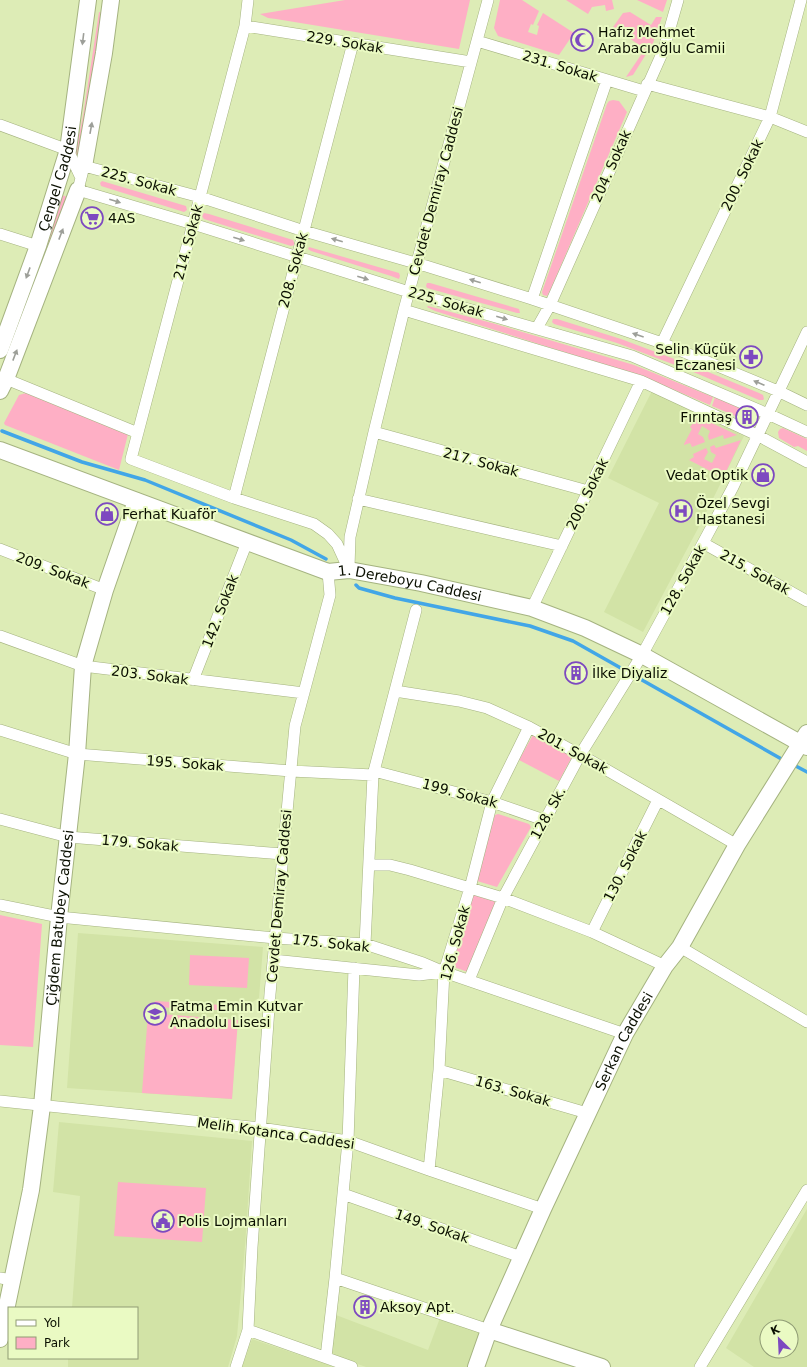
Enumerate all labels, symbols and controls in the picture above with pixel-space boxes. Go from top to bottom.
place label: Hafız Mehmet Arabacıoğlu Camii [598,24,725,56]
mosque icon: Hafız Mehmet Arabacıoğlu Camii [569,27,595,53]
street label: 229. Sokak [305,28,385,56]
one-way arrow [80,33,86,45]
street label: 231. Sokak [521,47,600,85]
street label: Cevdet Demiray Caddesi [406,105,466,277]
one-way arrow [88,122,94,134]
street label: Çengel Caddesi [35,125,79,233]
street label: 204. Sokak [588,126,634,205]
street label: 200. Sokak [718,136,767,213]
street label: 225. Sokak [99,163,179,199]
one-way arrow [109,198,121,204]
street label: 214. Sokak [170,202,206,282]
supermarket icon: 4AS [79,205,105,231]
place label: 4AS [108,210,135,226]
one-way arrow [59,227,65,239]
street label: 208. Sokak [275,230,311,310]
one-way arrow [234,236,246,242]
one-way arrow [330,237,342,243]
one-way arrow [25,268,31,280]
one-way arrow [358,275,370,281]
one-way arrow [469,278,481,284]
street label: 225. Sokak [406,284,486,321]
one-way arrow [496,315,508,321]
one-way arrow [632,331,644,337]
place label: Selin Küçük Eczanesi [655,341,737,373]
pharmacy icon: Selin Küçük Eczanesi [738,344,764,370]
one-way arrow [12,349,18,361]
one-way arrow [753,380,764,386]
building icon: Fırıntaş [734,404,760,430]
place label: Fırıntaş [680,409,732,425]
street label: 217. Sokak [441,444,521,480]
street label: 200. Sokak [563,455,612,532]
shop icon: Vedat Optik [750,462,776,488]
place label: Vedat Optik [666,467,749,483]
place label: Özel Sevgi Hastanesi [696,494,770,527]
hospital icon: Özel Sevgi Hastanesi [668,498,694,524]
shop icon: Ferhat Kuaför [94,501,120,527]
place label: Ferhat Kuaför [122,506,216,522]
street label: 128. Sokak [657,541,709,618]
street label: 215. Sokak [717,546,794,598]
street label: 209. Sokak [14,549,93,592]
street label: 1. Dereboyu Caddesi [337,562,483,604]
street label: 142. Sokak [199,571,242,650]
building icon: İlke Diyaliz [563,660,589,686]
street label: 203. Sokak [111,662,190,688]
place label: İlke Diyaliz [592,664,667,681]
street label: 201. Sokak [535,725,612,777]
street label: 195. Sokak [146,752,225,774]
street label: 199. Sokak [420,775,500,811]
street label: 128. Sk. [527,784,569,842]
street label: Cevdet Demiray Caddesi [263,809,295,983]
street label: 130. Sokak [600,827,650,904]
street label: Çiğdem Batubey Caddesi [43,829,77,1007]
street label: 179. Sokak [101,832,180,854]
street label: 126. Sokak [437,903,473,983]
street label: 175. Sokak [292,931,371,955]
street label: Serkan Caddesi [592,989,656,1093]
place label: Fatma Emin Kutvar Anadolu Lisesi [170,998,303,1030]
school or university icon: Fatma Emin Kutvar Anadolu Lisesi [142,1001,168,1027]
street label: 163. Sokak [473,1073,553,1110]
street label: Melih Kotanca Caddesi [196,1114,356,1152]
street label: 149. Sokak [393,1206,472,1246]
public building icon: Polis Lojmanları [150,1208,176,1234]
place label: Polis Lojmanları [178,1213,287,1229]
building icon: Aksoy Apt. [352,1294,378,1320]
place label: Aksoy Apt. [380,1299,455,1315]
legend [8,1307,138,1359]
text: Yol [43,1316,60,1330]
north arrow [759,1319,799,1359]
text: K [769,1322,782,1338]
text: Park [44,1336,70,1350]

